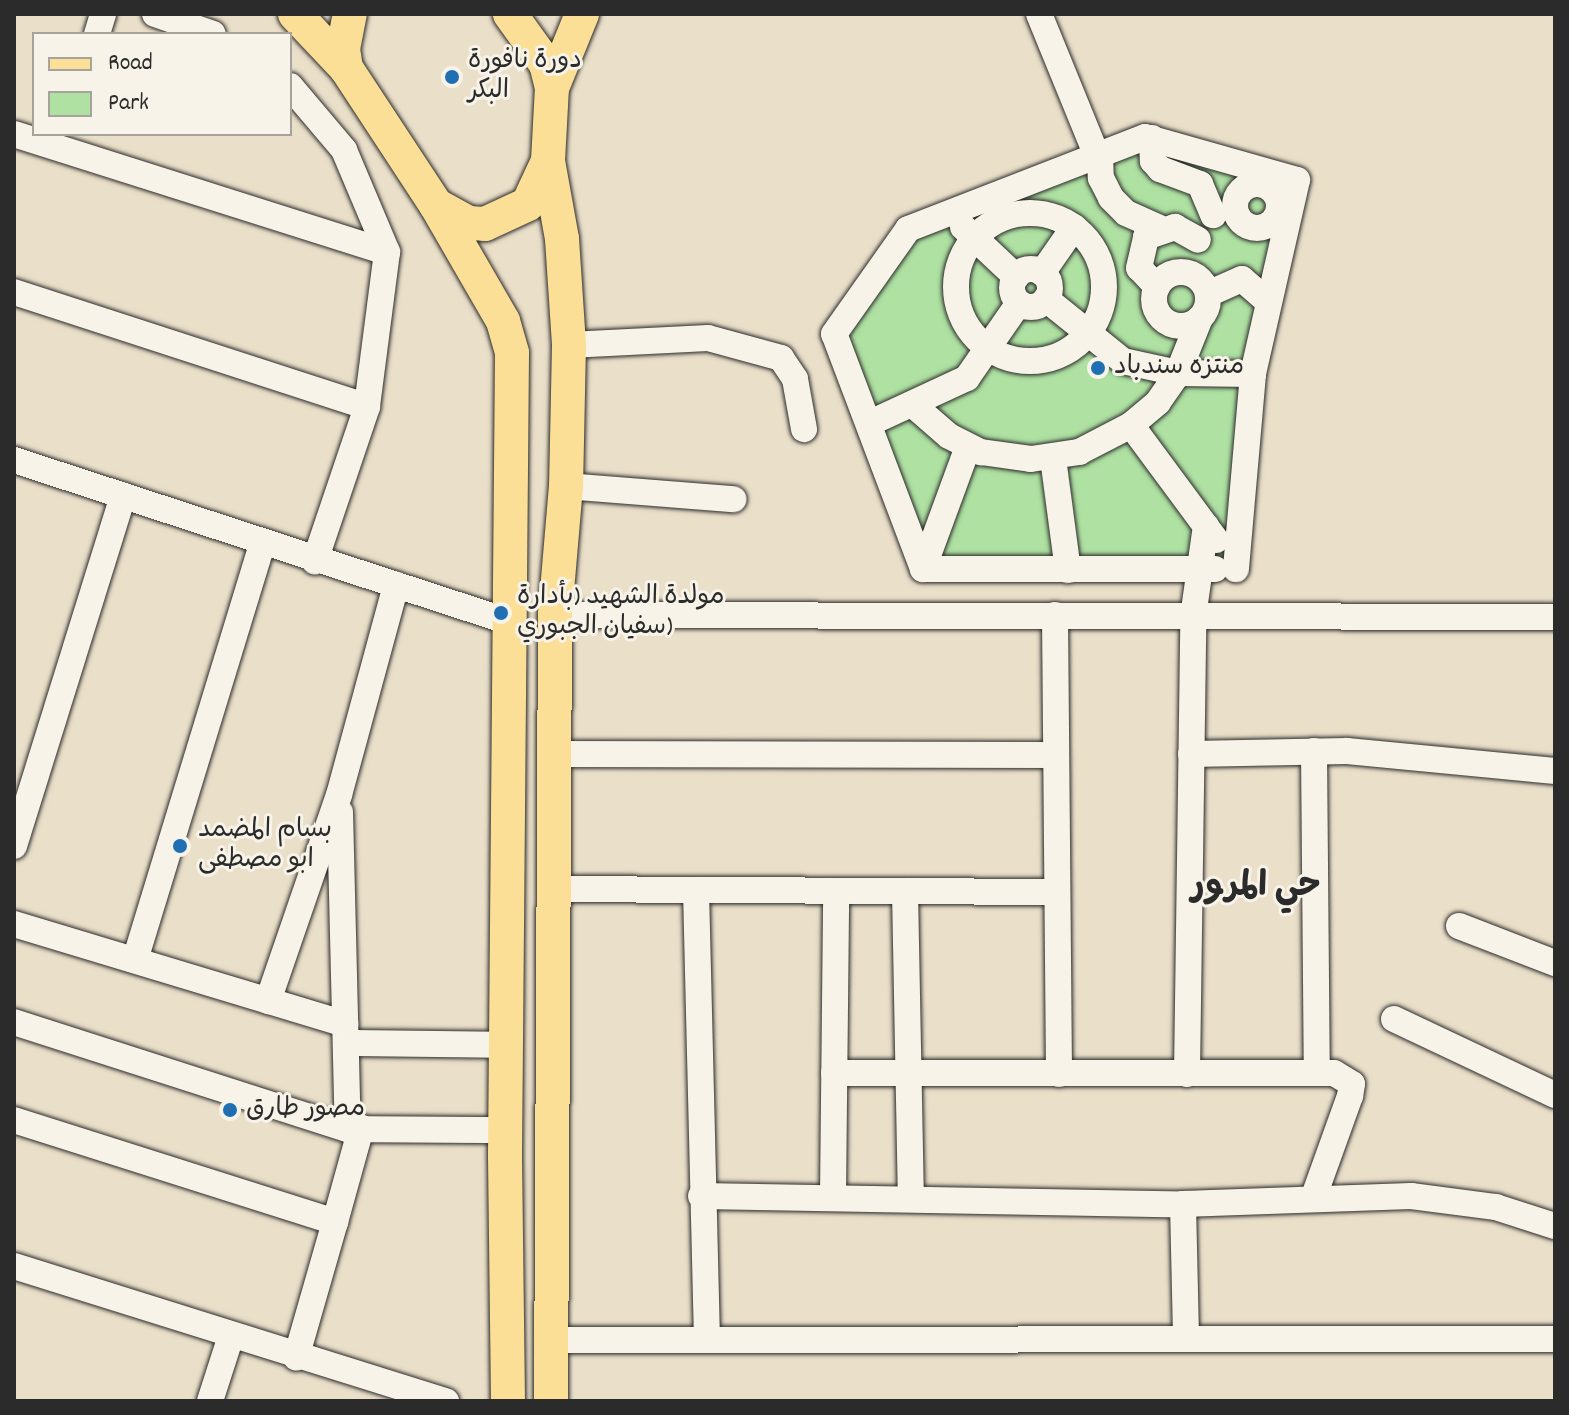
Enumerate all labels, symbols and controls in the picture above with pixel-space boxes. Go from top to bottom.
legend [32,32,292,136]
place label: دورة نافورة البكر [468,46,582,108]
text: Road [108,47,153,81]
marker: دورة نافورة البكر [443,68,461,86]
text: Park [108,87,149,121]
place label: منتزه سندباد [1114,352,1244,384]
marker: منتزه سندباد [1089,359,1107,377]
place label: مولدة الشهيد (بأدارة سفيان الجبوري) [517,582,725,644]
marker: مولدة الشهيد (بأدارة سفيان الجبوري) [492,604,510,622]
place label: بسام المضمد ابو مصطفى [198,815,332,876]
marker: بسام المضمد ابو مصطفى [169,835,191,857]
district label: حي المرور [1191,869,1321,909]
place label: مصور طارق [246,1094,365,1126]
marker: مصور طارق [221,1101,239,1119]

